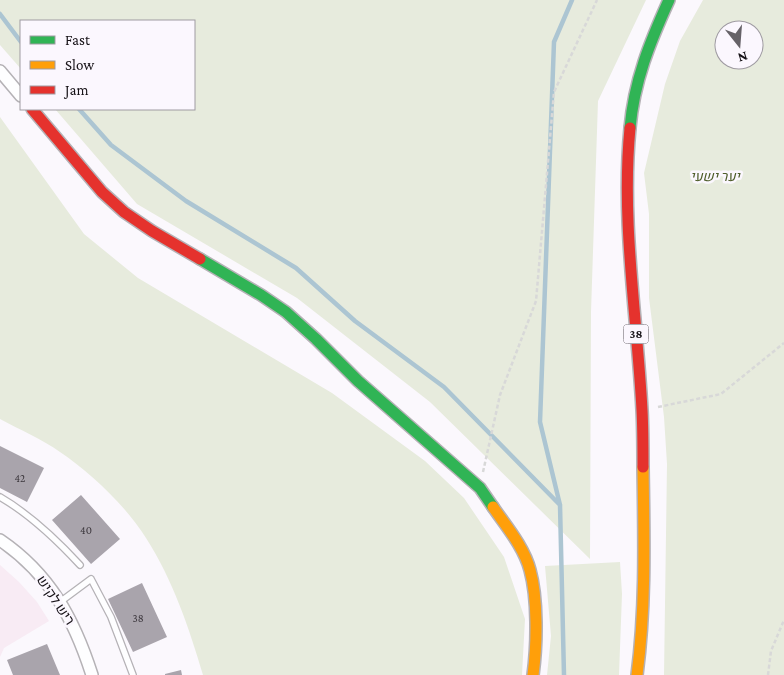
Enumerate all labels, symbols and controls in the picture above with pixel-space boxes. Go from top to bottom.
legend [20,20,195,110]
north arrow [714,20,764,70]
text: Fast [65,32,91,48]
text: N [735,48,750,67]
text: Slow [65,57,95,73]
text: Jam [63,82,88,99]
park label: יער ישעי [690,168,742,184]
road number: 38 [624,324,648,344]
house number: 42 [15,472,25,484]
house number: 40 [80,524,92,536]
street label: ריש לקיש [34,572,78,628]
house number: 38 [132,612,144,624]

